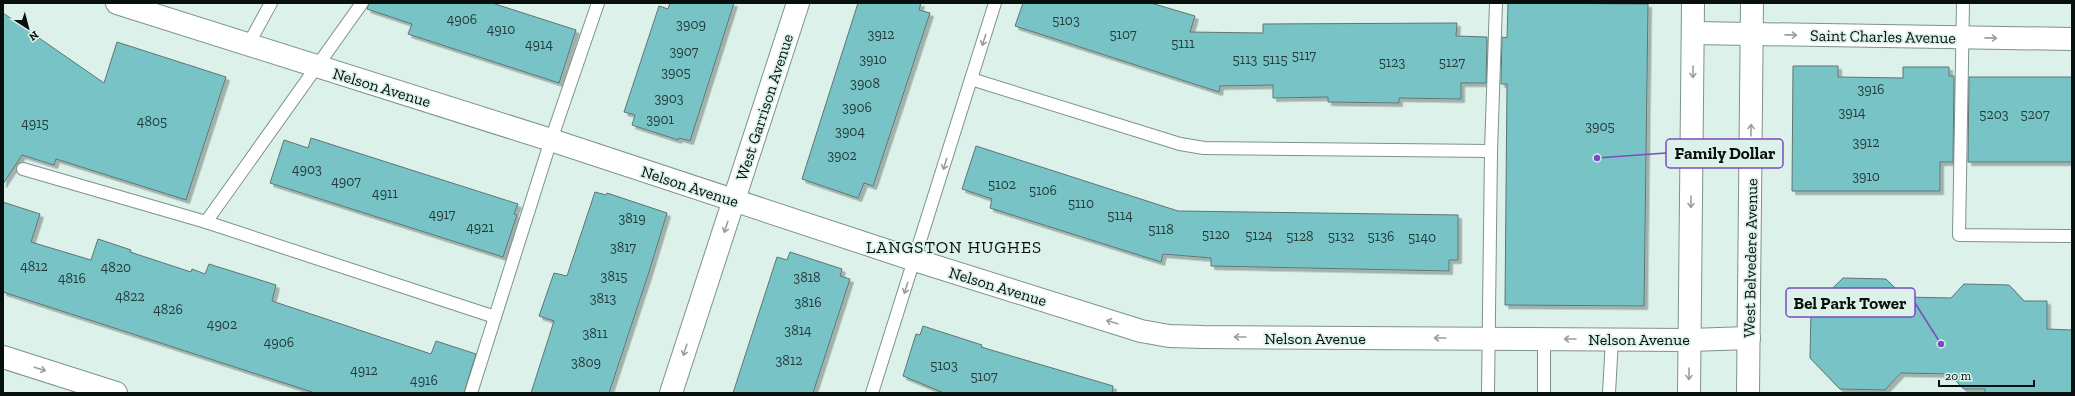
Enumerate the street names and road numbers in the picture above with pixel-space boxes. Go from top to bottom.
street label: Saint Charles Avenue [1810,26,1956,47]
street label: West Garrison Avenue [732,31,797,183]
street label: Nelson Avenue [331,64,433,111]
street label: Nelson Avenue [639,162,741,211]
street label: West Belvedere Avenue [1740,178,1761,338]
street label: Nelson Avenue [947,263,1049,310]
street label: Nelson Avenue [1264,329,1366,348]
street label: Nelson Avenue [1588,330,1690,349]

